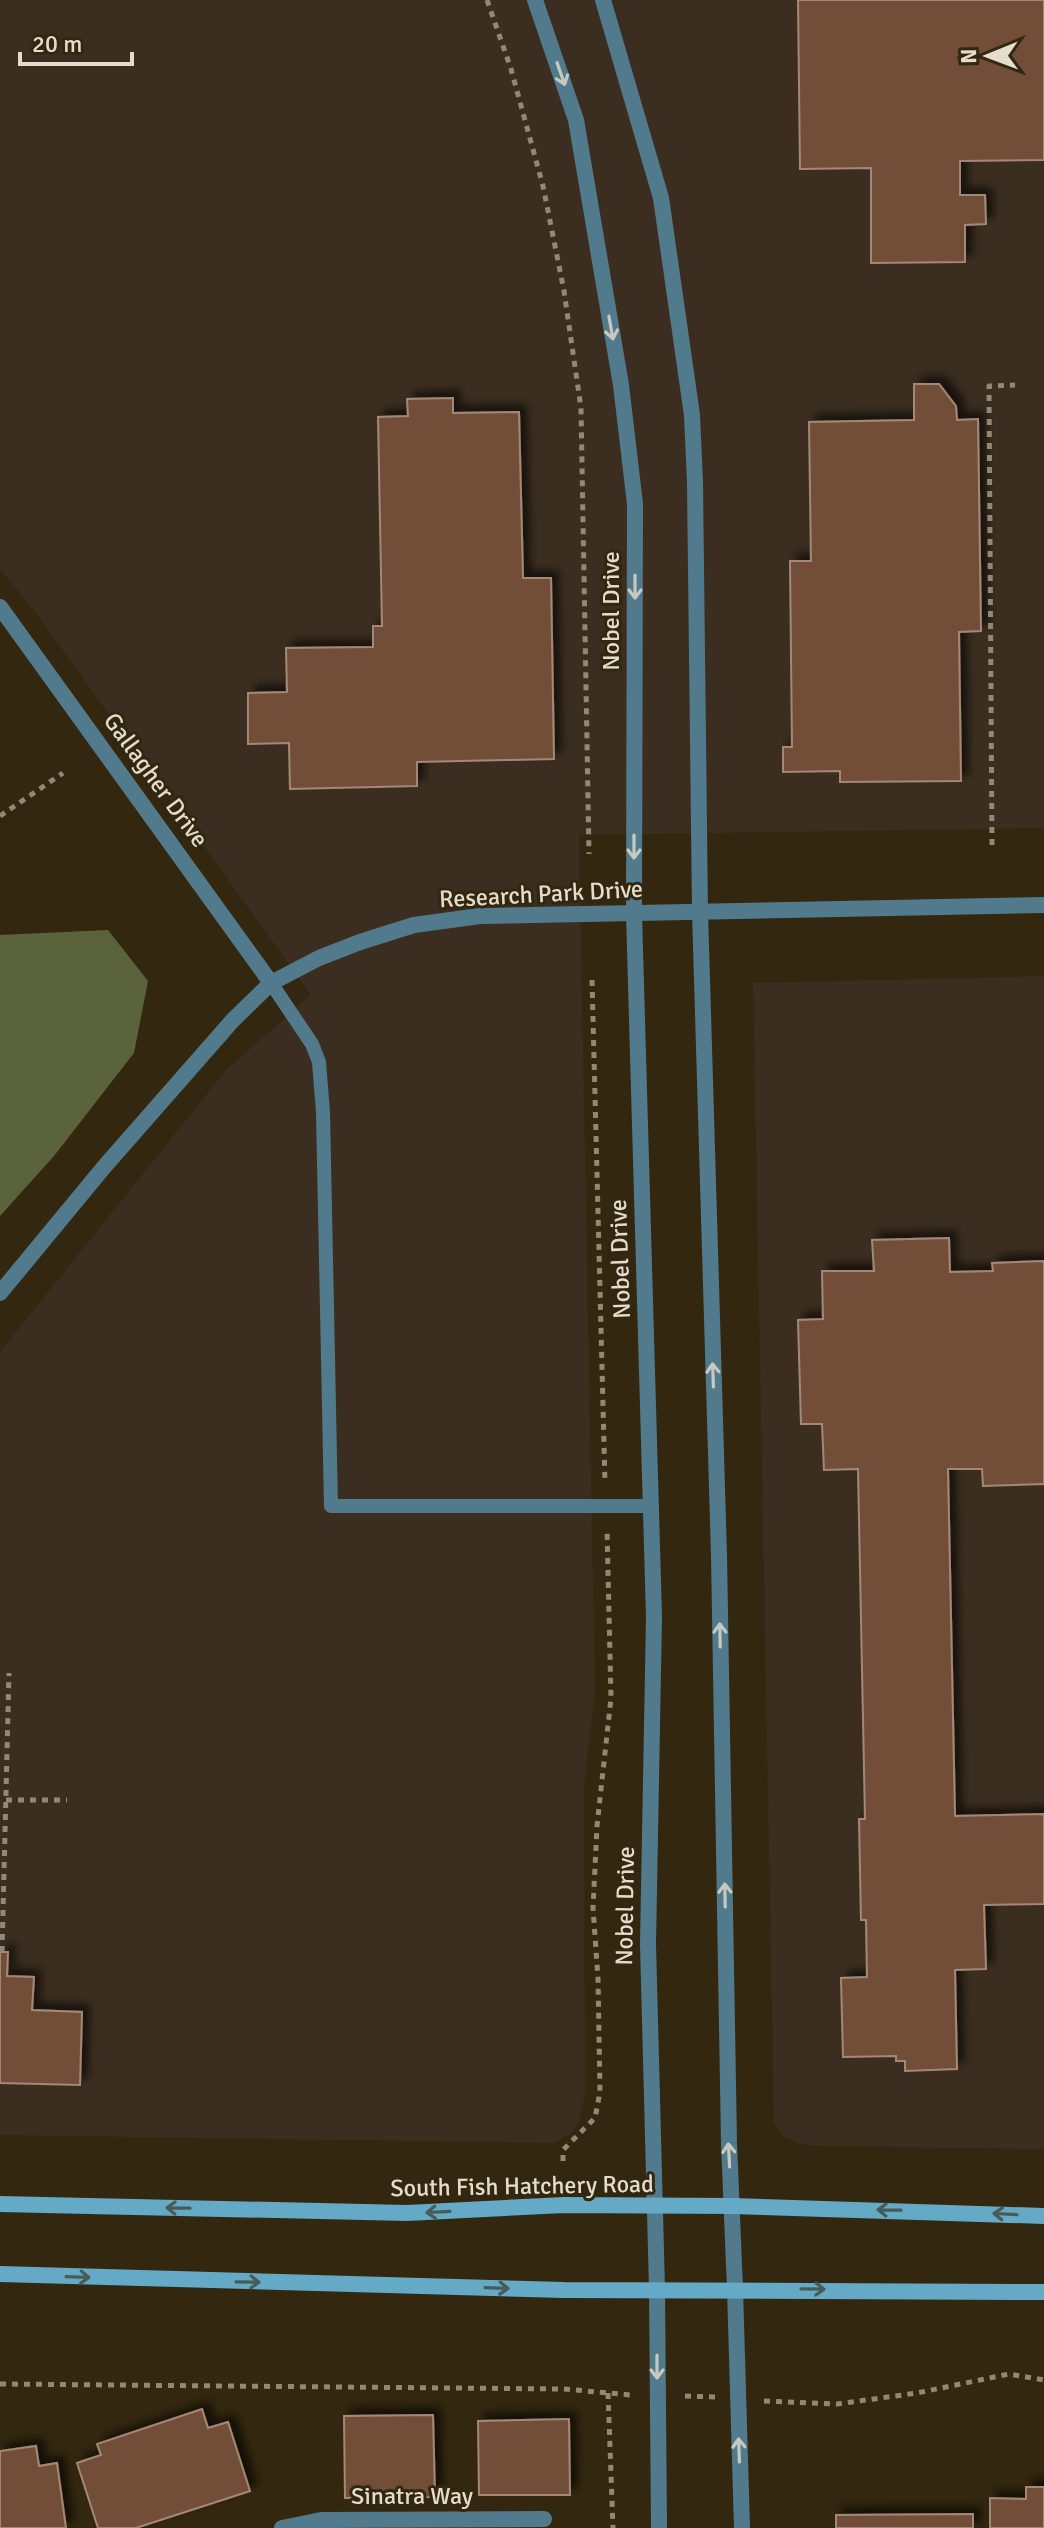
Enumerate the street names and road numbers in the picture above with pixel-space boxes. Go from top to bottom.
street label: Nobel Drive [596,551,626,671]
street label: Gallagher Drive [97,707,215,853]
street label: Research Park Drive [438,874,644,914]
street label: Nobel Drive [603,1199,637,1319]
street label: Nobel Drive [609,1846,641,1966]
street label: South Fish Hatchery Road [390,2169,654,2203]
street label: Sinatra Way [351,2481,473,2511]

